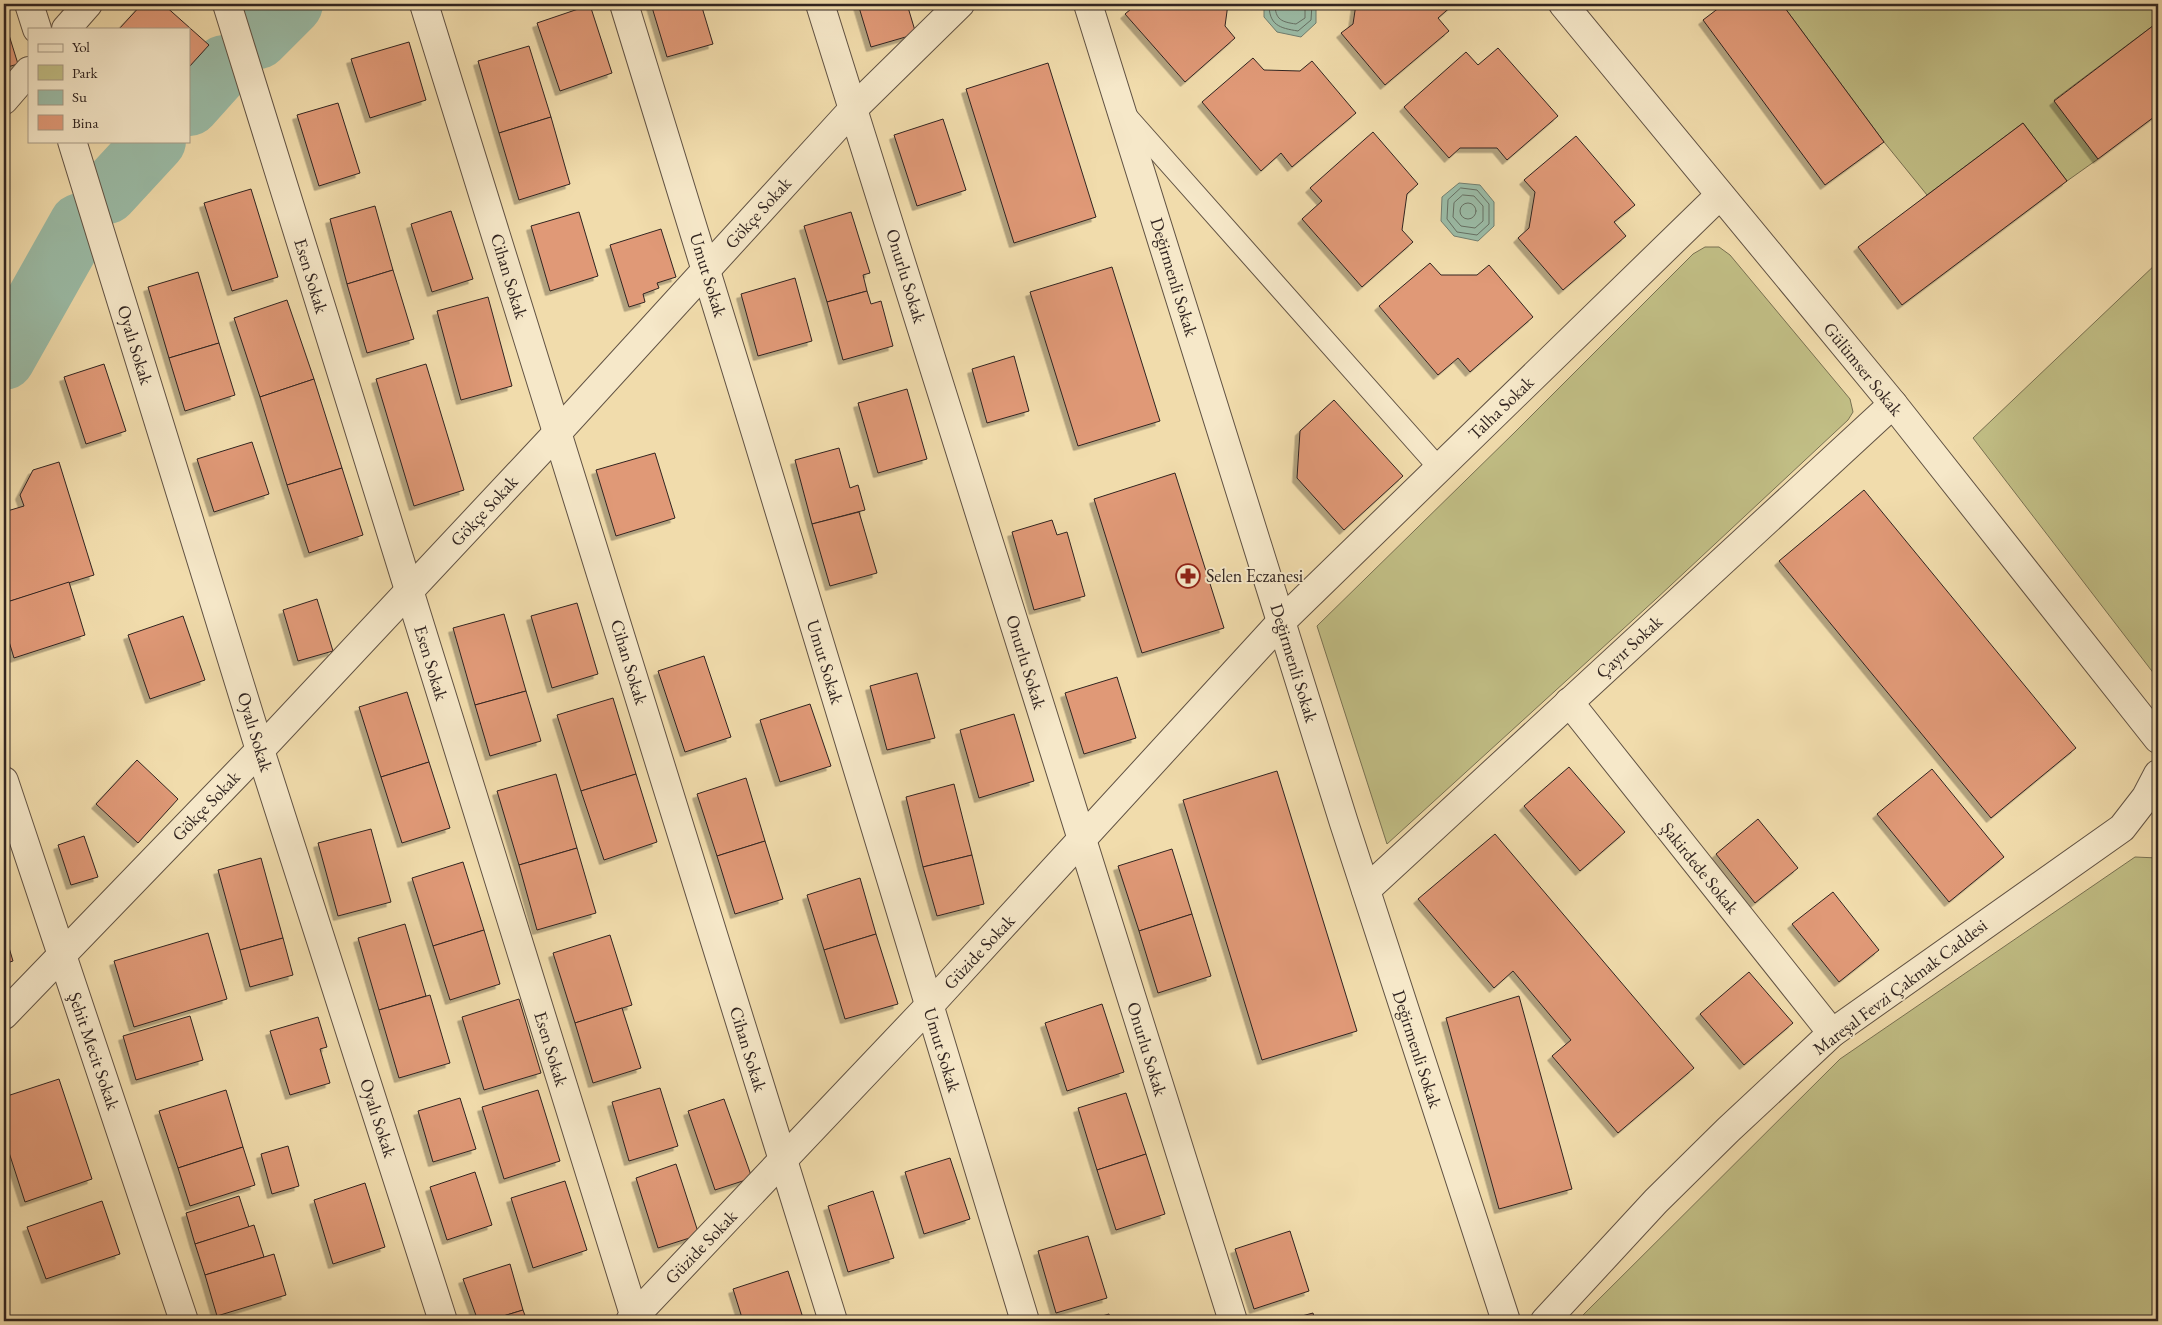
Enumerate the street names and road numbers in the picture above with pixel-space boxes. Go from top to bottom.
street label: Gökçe Sokak [719,172,796,253]
street label: Değirmenli Sokak [1146,215,1204,339]
street label: Onurlu Sokak [881,226,932,326]
street label: Cihan Sokak [486,230,533,322]
street label: Umut Sokak [685,230,732,320]
street label: Esen Sokak [289,236,334,317]
street label: Oyalı Sokak [113,302,159,388]
street label: Gülümser Sokak [1819,317,1909,421]
street label: Talha Sokak [1463,370,1539,445]
street label: Gökçe Sokak [445,470,523,551]
street label: Değirmenli Sokak [1266,601,1324,725]
street label: Çayır Sokak [1591,610,1667,683]
street label: Onurlu Sokak [1001,612,1052,712]
street label: Cihan Sokak [606,616,653,708]
street label: Umut Sokak [802,617,849,707]
street label: Esen Sokak [409,623,454,704]
street label: Oyalı Sokak [233,689,279,775]
street label: Gökçe Sokak [166,765,245,846]
street label: Şakirdede Sokak [1656,817,1745,919]
street label: Güzide Sokak [938,909,1020,994]
street label: Mareşal Fevzi Çakmak Caddesi [1808,913,1992,1060]
street label: Değirmenli Sokak [1388,987,1448,1111]
street label: Şehit Mecit Sokak [64,989,126,1113]
street label: Onurlu Sokak [1122,999,1173,1099]
street label: Cihan Sokak [725,1003,772,1095]
street label: Umut Sokak [919,1005,966,1095]
street label: Esen Sokak [529,1009,574,1090]
street label: Oyalı Sokak [355,1075,402,1161]
street label: Güzide Sokak [660,1204,742,1289]

